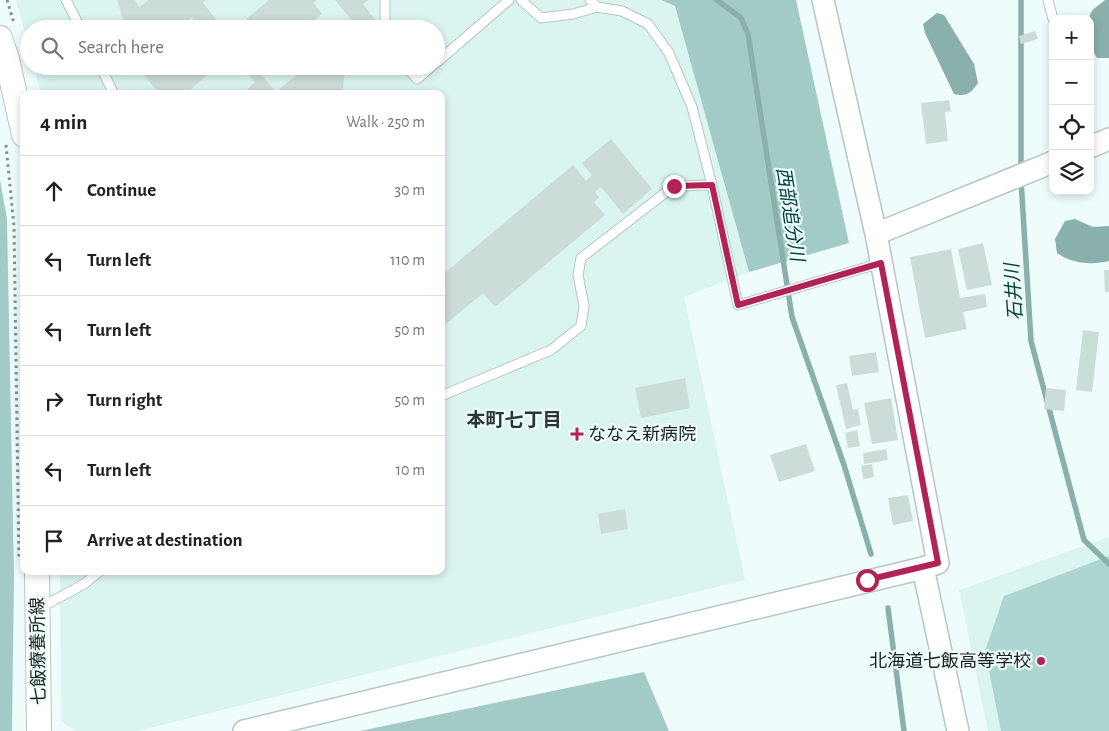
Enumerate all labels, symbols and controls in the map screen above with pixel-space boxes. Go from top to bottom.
map controls [1049,15,1094,195]
button: + [1049,15,1094,60]
search box [20,20,445,75]
icon: search [38,34,66,62]
text: Search here [78,38,164,57]
button: − [1049,60,1094,105]
button: locate [1049,105,1094,150]
text: 4 min [40,112,87,133]
text: Walk · 250 m [346,114,425,130]
button: layers [1049,150,1094,195]
water label: 西部追分川 [773,166,809,265]
route end [663,175,686,198]
icon: ahead [40,177,68,205]
text: Continue [87,181,156,200]
text: 30 m [395,182,425,198]
icon: left [40,247,68,275]
text: Turn left [87,251,151,270]
text: 110 m [390,252,425,268]
water label: 石井川 [1002,261,1026,321]
icon: left [40,317,68,345]
text: Turn left [87,321,151,340]
text: 50 m [394,322,425,338]
icon: right [40,387,68,415]
text: Turn right [87,391,162,410]
text: 50 m [394,392,425,408]
district label: 本町七丁目 [466,410,562,430]
place label: ななえ新病院 [588,425,696,444]
marker: ななえ新病院 [570,427,584,441]
icon: left [40,457,68,485]
text: Turn left [87,461,151,480]
text: 10 m [396,462,425,478]
icon: arrive [40,527,68,555]
text: Arrive at destination [87,531,243,550]
route start [856,569,879,592]
street label: 七飯療養所線 [27,597,49,705]
place label: 北海道七飯高等学校 [869,651,1031,671]
marker: 北海道七飯高等学校 [1035,655,1047,667]

